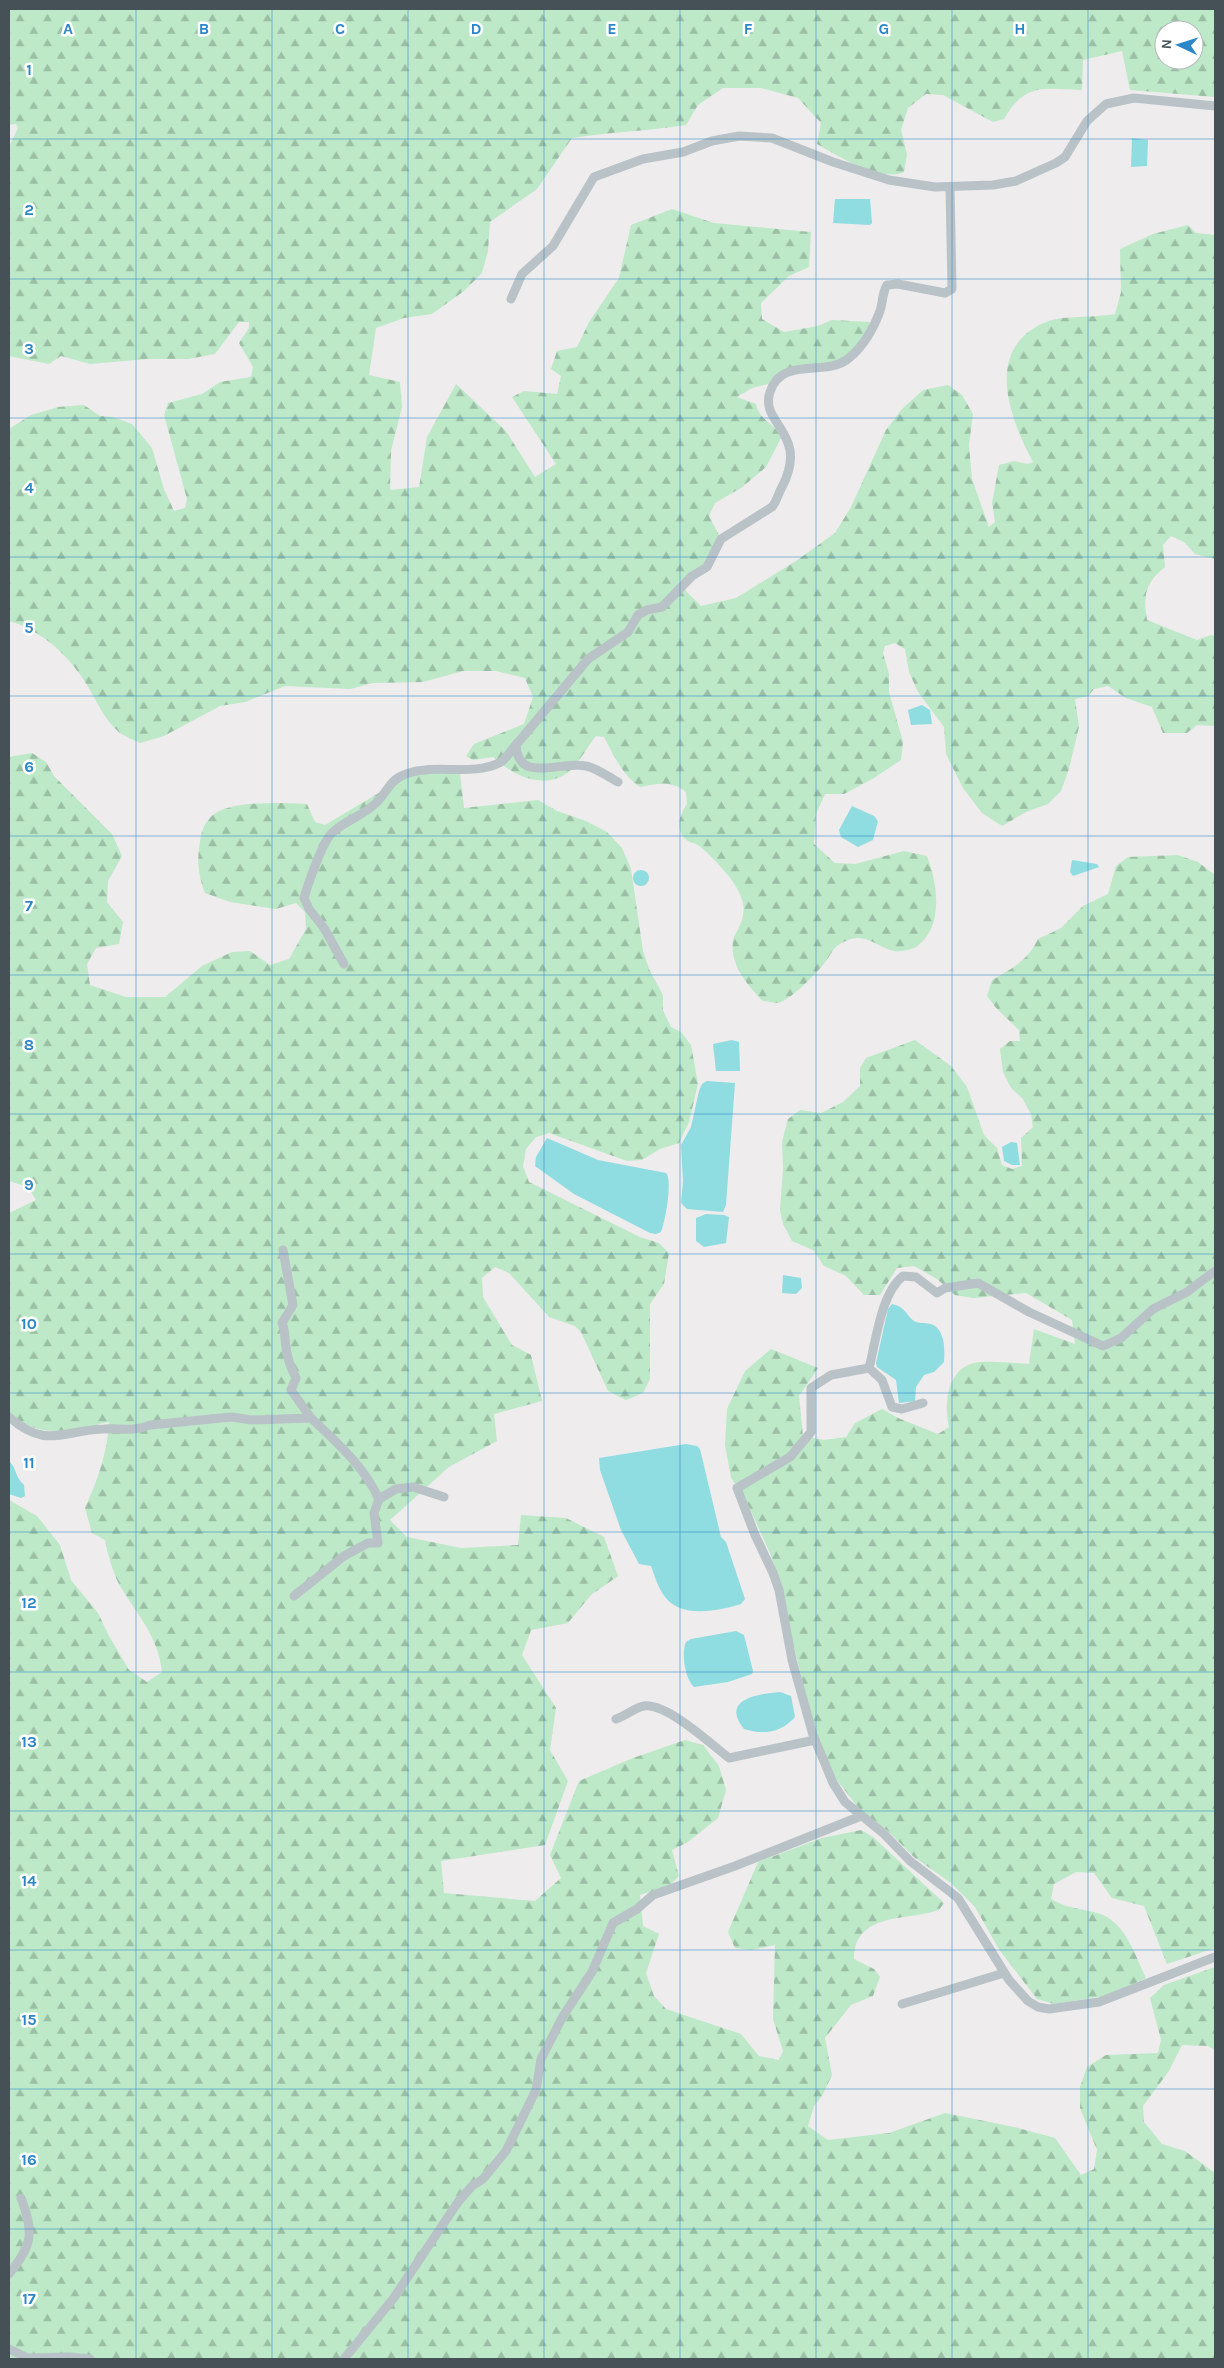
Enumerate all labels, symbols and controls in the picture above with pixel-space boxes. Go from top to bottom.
text: A [63,19,73,38]
text: B [199,19,209,38]
text: C [335,19,345,38]
text: D [471,19,482,38]
text: E [607,19,617,38]
text: F [744,19,753,38]
text: G [879,19,889,38]
text: H [1014,19,1026,38]
north arrow [1154,20,1204,70]
text: N [1158,39,1175,50]
text: 1 [26,60,32,79]
text: 2 [24,200,34,219]
text: 3 [24,339,34,358]
text: 4 [24,478,34,497]
text: 5 [24,618,34,637]
text: 6 [24,757,34,776]
text: 7 [25,896,33,915]
text: 8 [24,1035,34,1054]
text: 9 [24,1175,34,1194]
text: 10 [21,1314,37,1333]
text: 11 [23,1453,35,1472]
text: 12 [21,1593,37,1612]
text: 13 [21,1732,37,1751]
text: 14 [21,1871,37,1890]
text: 15 [21,2010,37,2029]
text: 16 [21,2150,37,2169]
text: 17 [22,2289,36,2308]

